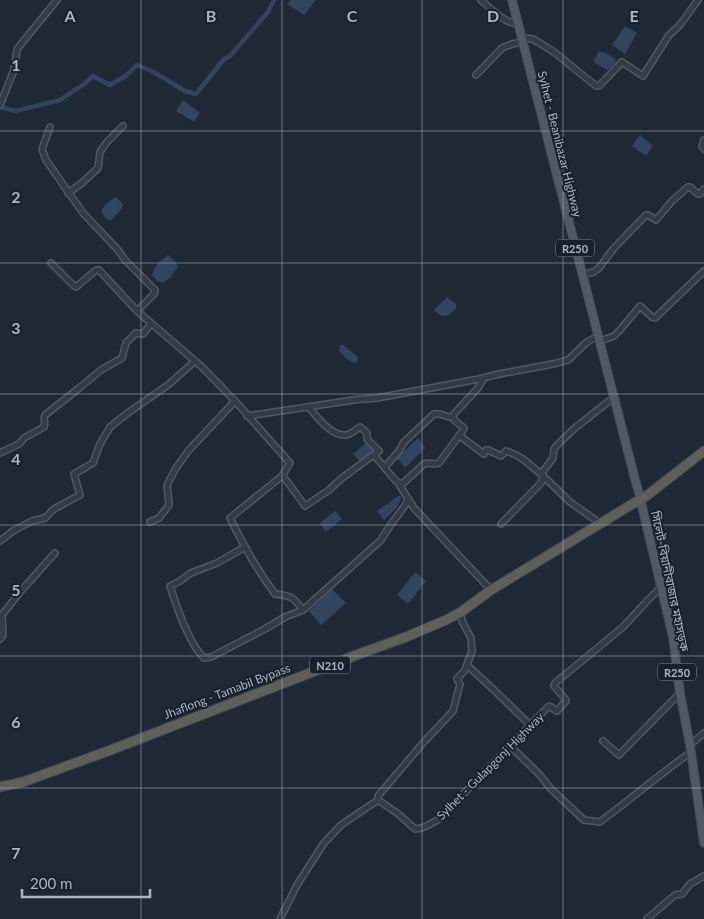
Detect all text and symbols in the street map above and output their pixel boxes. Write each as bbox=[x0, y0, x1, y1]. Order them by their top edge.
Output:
text: A bbox=[63, 6, 76, 25]
text: B bbox=[206, 6, 216, 25]
text: C bbox=[347, 6, 358, 25]
text: D bbox=[487, 6, 499, 25]
text: E bbox=[629, 6, 639, 25]
text: 1 bbox=[11, 55, 21, 74]
street label: Sylhet - Beanibazar Highway bbox=[535, 69, 586, 219]
text: 2 bbox=[11, 187, 21, 206]
road number: R250 bbox=[556, 240, 594, 256]
text: 3 bbox=[11, 318, 21, 337]
text: 4 bbox=[11, 449, 21, 468]
street label: সিলেট-বিয়ানীবাজার মহাসড়ক bbox=[648, 509, 692, 653]
text: 5 bbox=[11, 580, 21, 599]
road number: N210 bbox=[310, 656, 350, 674]
street label: Jhaflong - Tamabil Bypass bbox=[162, 660, 292, 722]
road number: R250 bbox=[658, 664, 696, 680]
street label: Sylhet - Gulapgonj Highway bbox=[433, 709, 547, 823]
text: 6 bbox=[11, 712, 21, 731]
text: 7 bbox=[11, 843, 21, 862]
scale bar bbox=[22, 866, 150, 898]
text: 200 m bbox=[30, 874, 72, 892]

